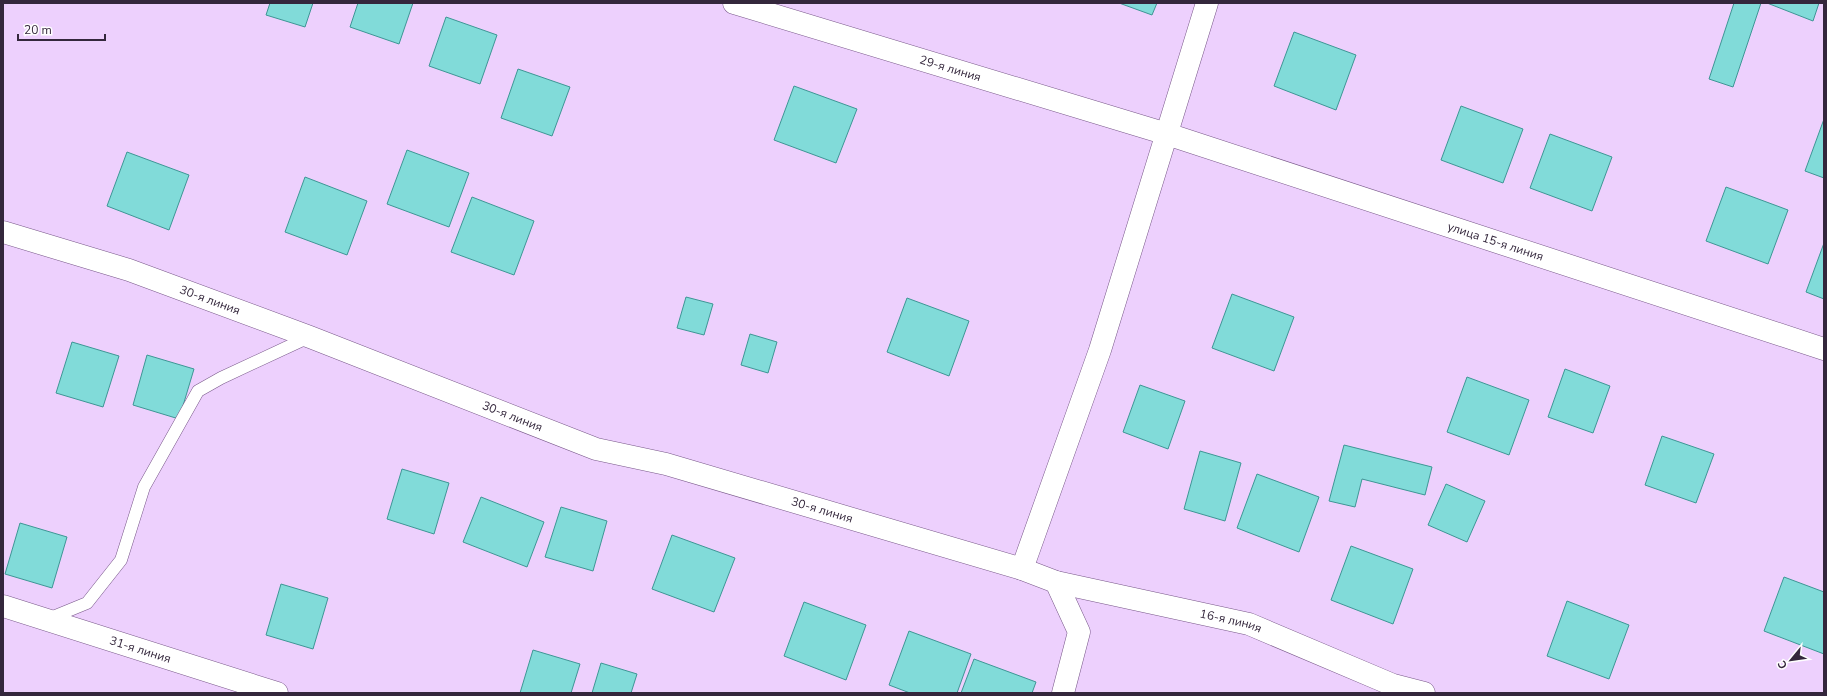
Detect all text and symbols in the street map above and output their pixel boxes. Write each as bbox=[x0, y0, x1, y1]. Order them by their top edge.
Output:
scale bar bbox=[18, 16, 105, 42]
text: 20 m bbox=[24, 22, 52, 38]
street label: 29-я линия bbox=[918, 52, 983, 85]
street label: улица 15-я линия bbox=[1445, 218, 1546, 265]
street label: 30-я линия bbox=[177, 281, 243, 319]
street label: 30-я линия bbox=[480, 397, 545, 435]
street label: 30-я линия bbox=[789, 493, 855, 527]
street label: 16-я линия bbox=[1198, 606, 1264, 637]
street label: 31-я линия bbox=[108, 632, 173, 667]
north arrow bbox=[1771, 640, 1811, 680]
text: С bbox=[1774, 657, 1791, 672]

